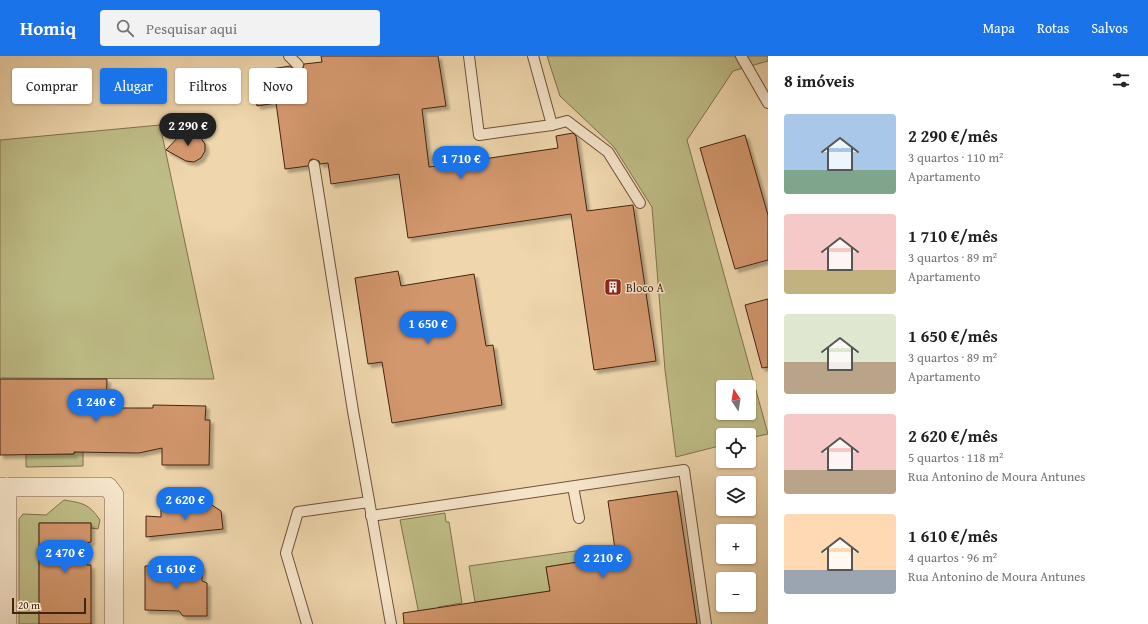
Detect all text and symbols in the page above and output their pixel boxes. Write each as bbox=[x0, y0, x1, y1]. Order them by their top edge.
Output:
search box bbox=[100, 10, 380, 46]
text: Homiq bbox=[20, 14, 76, 42]
icon: search bbox=[114, 17, 136, 39]
text: Pesquisar aqui bbox=[146, 18, 237, 39]
text: Mapa bbox=[983, 18, 1015, 38]
text: Rotas bbox=[1037, 18, 1069, 38]
text: Salvos bbox=[1091, 18, 1128, 38]
chip: Comprar bbox=[12, 68, 92, 104]
chip: Alugar bbox=[100, 68, 167, 104]
chip: Filtros bbox=[175, 68, 241, 104]
chip: Novo bbox=[249, 68, 307, 104]
text: 8 imóveis bbox=[784, 68, 855, 93]
icon: filters bbox=[1110, 69, 1132, 91]
pin: 2 290 € bbox=[151, 113, 225, 147]
text: 2 290 € bbox=[168, 116, 208, 135]
text: 2 290 €/mês bbox=[908, 123, 998, 148]
icon: home bbox=[816, 130, 864, 178]
pin: 1 710 € bbox=[424, 146, 498, 180]
text: 3 quartos · 110 m² bbox=[908, 148, 1003, 167]
text: 1 710 € bbox=[441, 149, 481, 168]
text: Apartamento bbox=[908, 167, 980, 186]
text: 1 710 €/mês bbox=[908, 223, 998, 248]
icon: home bbox=[816, 230, 864, 278]
text: 3 quartos · 89 m² bbox=[908, 248, 997, 267]
text: Apartamento bbox=[908, 267, 980, 286]
building icon: Bloco A bbox=[603, 277, 623, 297]
place label: Bloco A bbox=[626, 279, 664, 296]
pin: 1 650 € bbox=[391, 311, 465, 345]
text: 1 650 € bbox=[408, 314, 448, 333]
text: 1 650 €/mês bbox=[908, 323, 998, 348]
icon: home bbox=[816, 330, 864, 378]
text: 3 quartos · 89 m² bbox=[908, 348, 997, 367]
text: Apartamento bbox=[908, 367, 980, 386]
north arrow bbox=[716, 380, 756, 420]
map controls bbox=[716, 380, 756, 612]
pin: 1 240 € bbox=[59, 389, 133, 423]
text: 1 240 € bbox=[76, 392, 116, 411]
text: 2 620 €/mês bbox=[908, 423, 998, 448]
button: locate bbox=[716, 428, 756, 468]
icon: home bbox=[816, 430, 864, 478]
text: 5 quartos · 118 m² bbox=[908, 448, 1003, 467]
text: Rua Antonino de Moura Antunes bbox=[908, 467, 1086, 486]
button: layers bbox=[716, 476, 756, 516]
pin: 2 620 € bbox=[148, 487, 222, 521]
text: 2 620 € bbox=[165, 490, 205, 509]
text: 1 610 €/mês bbox=[908, 523, 998, 548]
button: + bbox=[716, 524, 756, 564]
icon: home bbox=[816, 530, 864, 578]
pin: 2 470 € bbox=[28, 540, 102, 574]
text: 2 470 € bbox=[45, 543, 85, 562]
pin: 2 210 € bbox=[566, 545, 640, 579]
text: 2 210 € bbox=[583, 548, 623, 567]
text: 4 quartos · 96 m² bbox=[908, 548, 997, 567]
pin: 1 610 € bbox=[139, 556, 213, 590]
text: 1 610 € bbox=[156, 559, 196, 578]
text: Rua Antonino de Moura Antunes bbox=[908, 567, 1086, 586]
button: − bbox=[716, 572, 756, 612]
scale bar bbox=[12, 596, 86, 615]
text: 20 m bbox=[18, 597, 40, 613]

